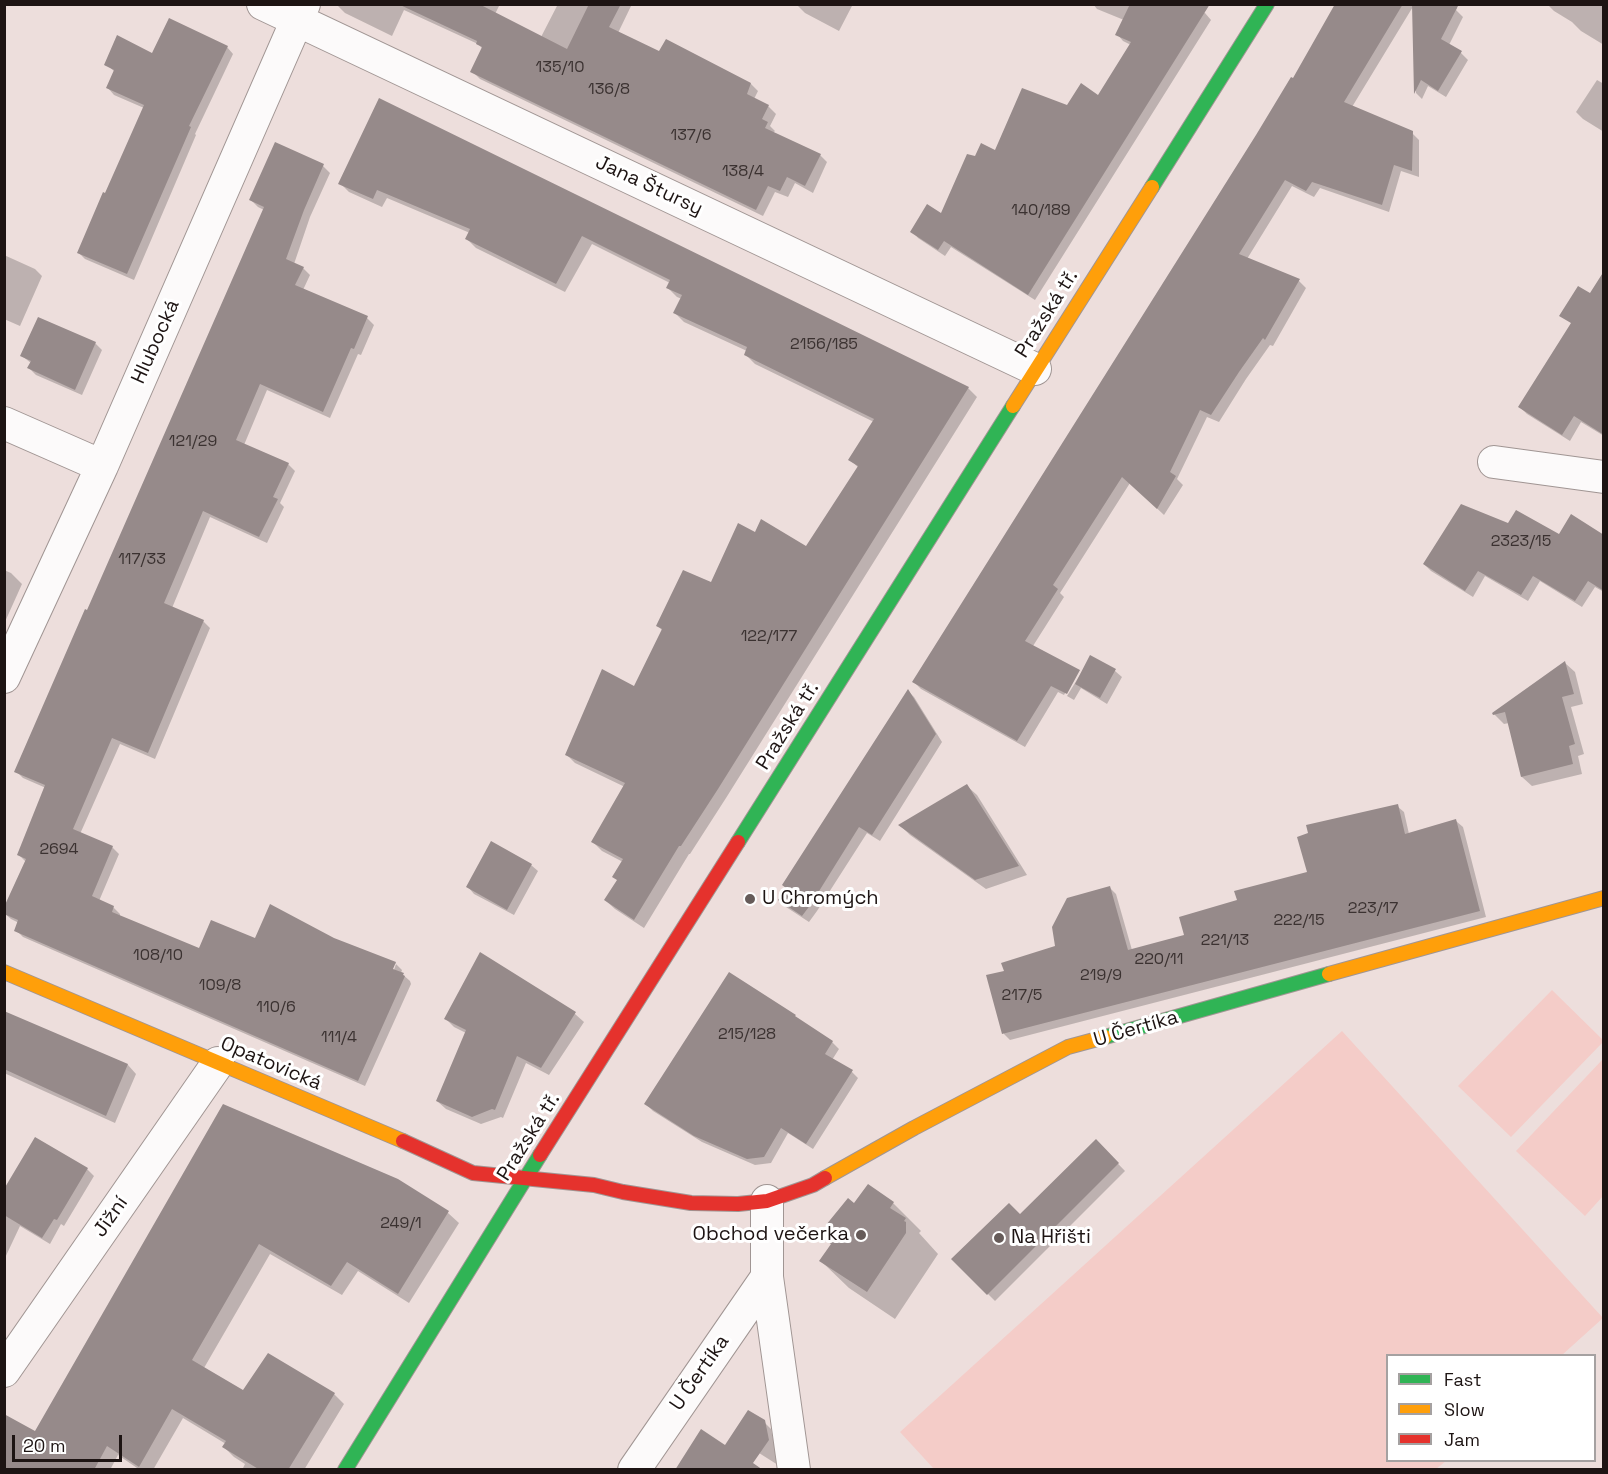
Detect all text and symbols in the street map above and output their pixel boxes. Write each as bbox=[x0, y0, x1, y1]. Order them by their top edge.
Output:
house number: 135/10 bbox=[536, 58, 584, 78]
house number: 136/8 bbox=[588, 80, 630, 100]
house number: 137/6 bbox=[670, 126, 712, 146]
street label: Jana Štursy bbox=[592, 151, 706, 221]
house number: 138/4 bbox=[722, 162, 764, 182]
house number: 140/189 bbox=[1011, 201, 1071, 221]
street label: Pražská tř. bbox=[1010, 266, 1084, 362]
street label: Hlubocká bbox=[127, 296, 185, 388]
house number: 2156/185 bbox=[790, 335, 858, 355]
house number: 121/29 bbox=[169, 432, 217, 452]
house number: 2323/15 bbox=[1491, 532, 1551, 552]
house number: 117/33 bbox=[118, 550, 166, 570]
house number: 122/177 bbox=[741, 627, 797, 647]
street label: Pražská tř. bbox=[751, 678, 825, 774]
house number: 2694 bbox=[39, 840, 79, 860]
place label: U Chromých bbox=[762, 887, 879, 911]
marker: U Chromých bbox=[743, 892, 757, 906]
house number: 223/17 bbox=[1348, 899, 1398, 919]
house number: 222/15 bbox=[1273, 911, 1325, 931]
house number: 221/13 bbox=[1201, 931, 1249, 951]
house number: 108/10 bbox=[133, 946, 183, 966]
house number: 220/11 bbox=[1135, 950, 1183, 970]
house number: 219/9 bbox=[1080, 966, 1122, 986]
house number: 109/8 bbox=[199, 976, 241, 996]
house number: 217/5 bbox=[1002, 986, 1042, 1006]
house number: 110/6 bbox=[256, 998, 296, 1018]
street label: U Čertíka bbox=[1091, 1006, 1181, 1052]
house number: 215/128 bbox=[718, 1025, 776, 1045]
house number: 111/4 bbox=[321, 1028, 357, 1048]
street label: Opatovická bbox=[217, 1032, 325, 1096]
street label: Pražská tř. bbox=[492, 1089, 566, 1185]
street label: Jižní bbox=[88, 1192, 134, 1242]
house number: 249/1 bbox=[380, 1214, 422, 1234]
place label: Obchod večerka bbox=[693, 1223, 849, 1247]
place label: Na Hřišti bbox=[1011, 1226, 1091, 1250]
marker: Obchod večerka bbox=[854, 1228, 868, 1242]
marker: Na Hřišti bbox=[992, 1231, 1006, 1245]
street label: U Čertíka bbox=[665, 1331, 735, 1415]
legend bbox=[1386, 1354, 1596, 1462]
text: Fast bbox=[1444, 1368, 1481, 1391]
text: Slow bbox=[1444, 1398, 1485, 1421]
scale bar bbox=[15, 1423, 124, 1461]
text: Jam bbox=[1444, 1428, 1480, 1451]
text: 20 m bbox=[23, 1434, 66, 1457]

